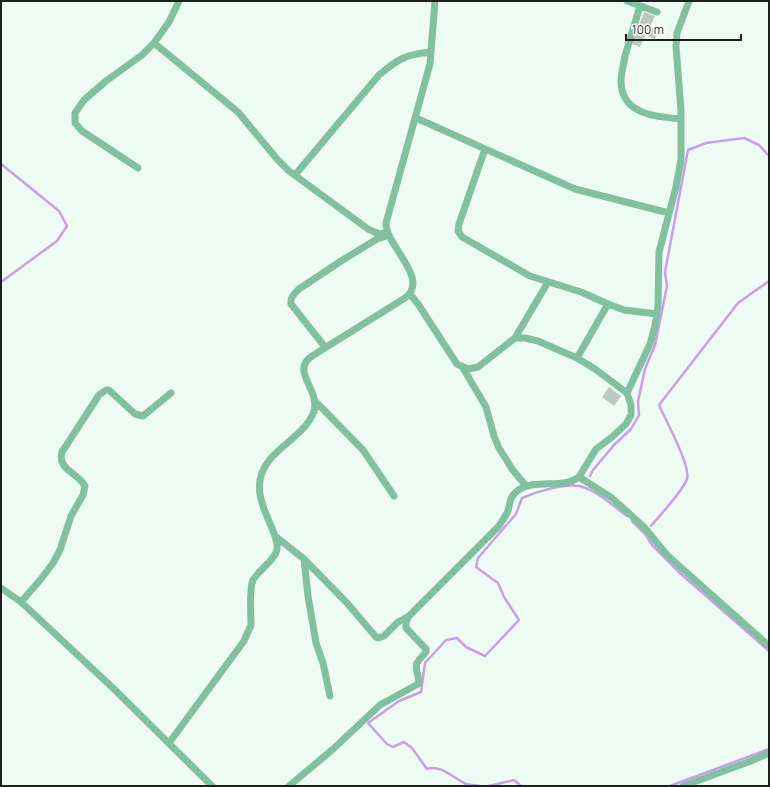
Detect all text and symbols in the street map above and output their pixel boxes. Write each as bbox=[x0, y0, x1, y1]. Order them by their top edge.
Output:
scale bar bbox=[626, 16, 741, 42]
text: 100 m bbox=[632, 21, 664, 38]

